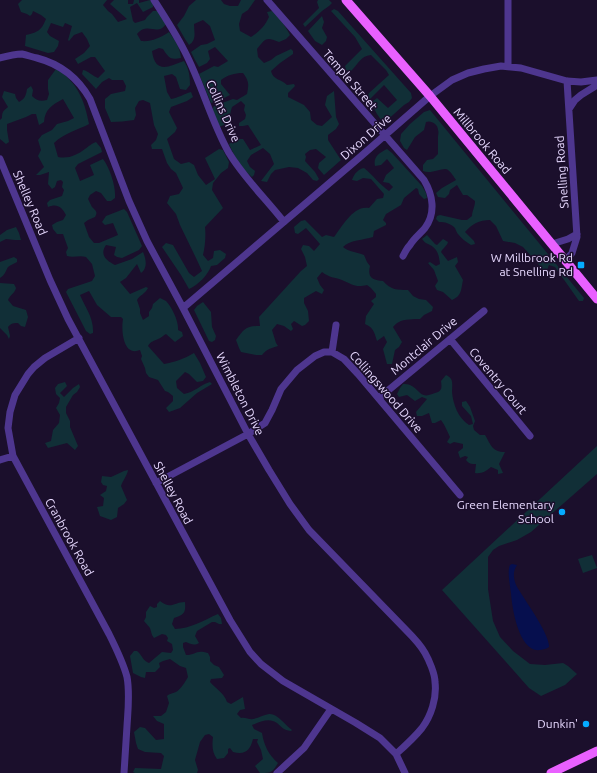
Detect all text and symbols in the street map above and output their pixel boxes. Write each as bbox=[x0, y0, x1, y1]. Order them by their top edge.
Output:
street label: Temple Street bbox=[321, 47, 380, 113]
street label: Collins Drive bbox=[204, 78, 243, 144]
street label: Millbrook Road bbox=[451, 105, 514, 176]
street label: Dixon Drive bbox=[338, 111, 393, 162]
street label: Snelling Road bbox=[552, 135, 571, 209]
street label: Shelley Road bbox=[11, 169, 50, 237]
place label: W Millbrook Rd at Snelling Rd bbox=[491, 251, 573, 278]
marker: W Millbrook Rd at Snelling Rd bbox=[576, 260, 586, 270]
street label: Montclair Drive bbox=[388, 314, 459, 377]
street label: Coventry Court bbox=[467, 345, 530, 417]
street label: Collingswood Drive bbox=[347, 348, 425, 435]
street label: Wimbleton Drive bbox=[214, 350, 267, 437]
street label: Shelley Road bbox=[152, 459, 195, 526]
street label: Cranbrook Road bbox=[43, 496, 96, 578]
place label: Green Elementary School bbox=[457, 498, 554, 525]
marker: Green Elementary School bbox=[557, 507, 567, 517]
place label: Dunkin' bbox=[537, 717, 578, 730]
marker: Dunkin' bbox=[581, 719, 591, 729]

